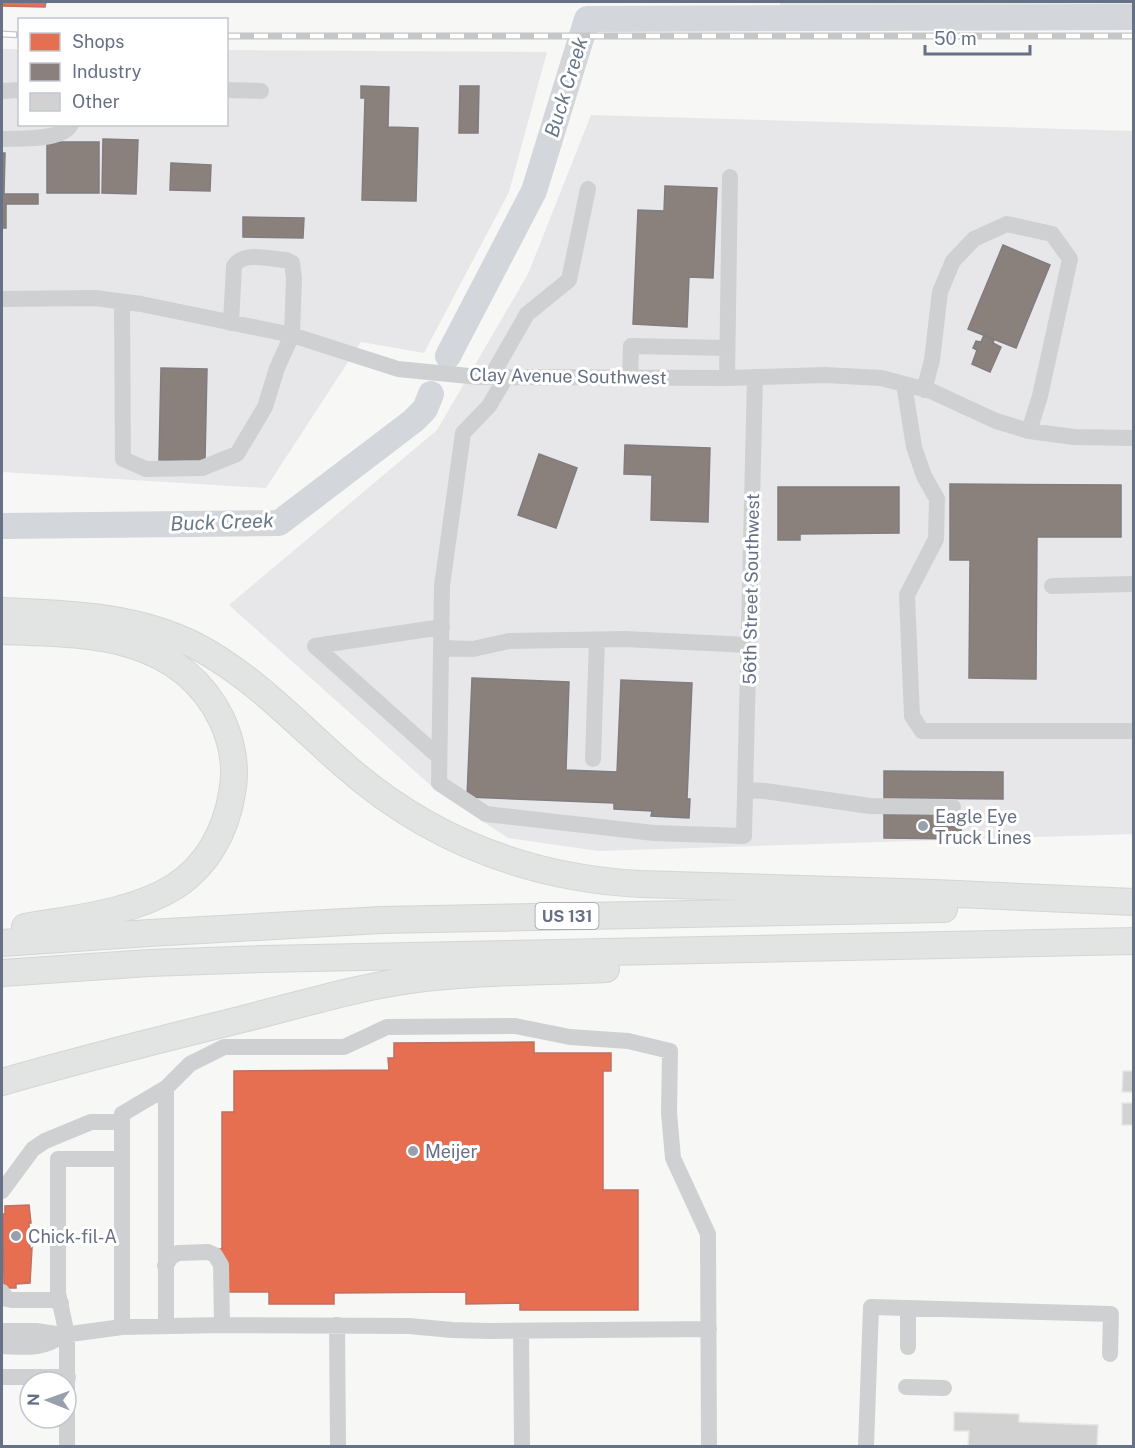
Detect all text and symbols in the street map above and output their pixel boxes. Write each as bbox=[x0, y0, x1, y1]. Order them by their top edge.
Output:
legend bbox=[18, 18, 228, 126]
scale bar bbox=[925, 18, 1030, 56]
text: 50 m bbox=[934, 28, 977, 49]
text: Shops bbox=[72, 31, 124, 52]
water label: Buck Creek bbox=[539, 34, 593, 140]
text: Industry bbox=[72, 61, 142, 82]
text: Other bbox=[72, 91, 120, 112]
street label: Clay Avenue Southwest bbox=[469, 364, 667, 388]
street label: 56th Street Southwest bbox=[739, 493, 763, 685]
water label: Buck Creek bbox=[170, 508, 274, 536]
place label: Eagle Eye Truck Lines bbox=[935, 806, 1031, 848]
marker: Eagle Eye Truck Lines bbox=[916, 819, 930, 833]
road number: US 131 bbox=[536, 903, 598, 929]
place label: Meijer bbox=[425, 1141, 477, 1162]
marker: Meijer bbox=[406, 1144, 420, 1158]
place label: Chick-fil-A bbox=[28, 1226, 117, 1247]
marker: Chick-fil-A bbox=[9, 1229, 23, 1243]
north arrow bbox=[18, 1370, 78, 1430]
text: N bbox=[24, 1393, 43, 1406]

